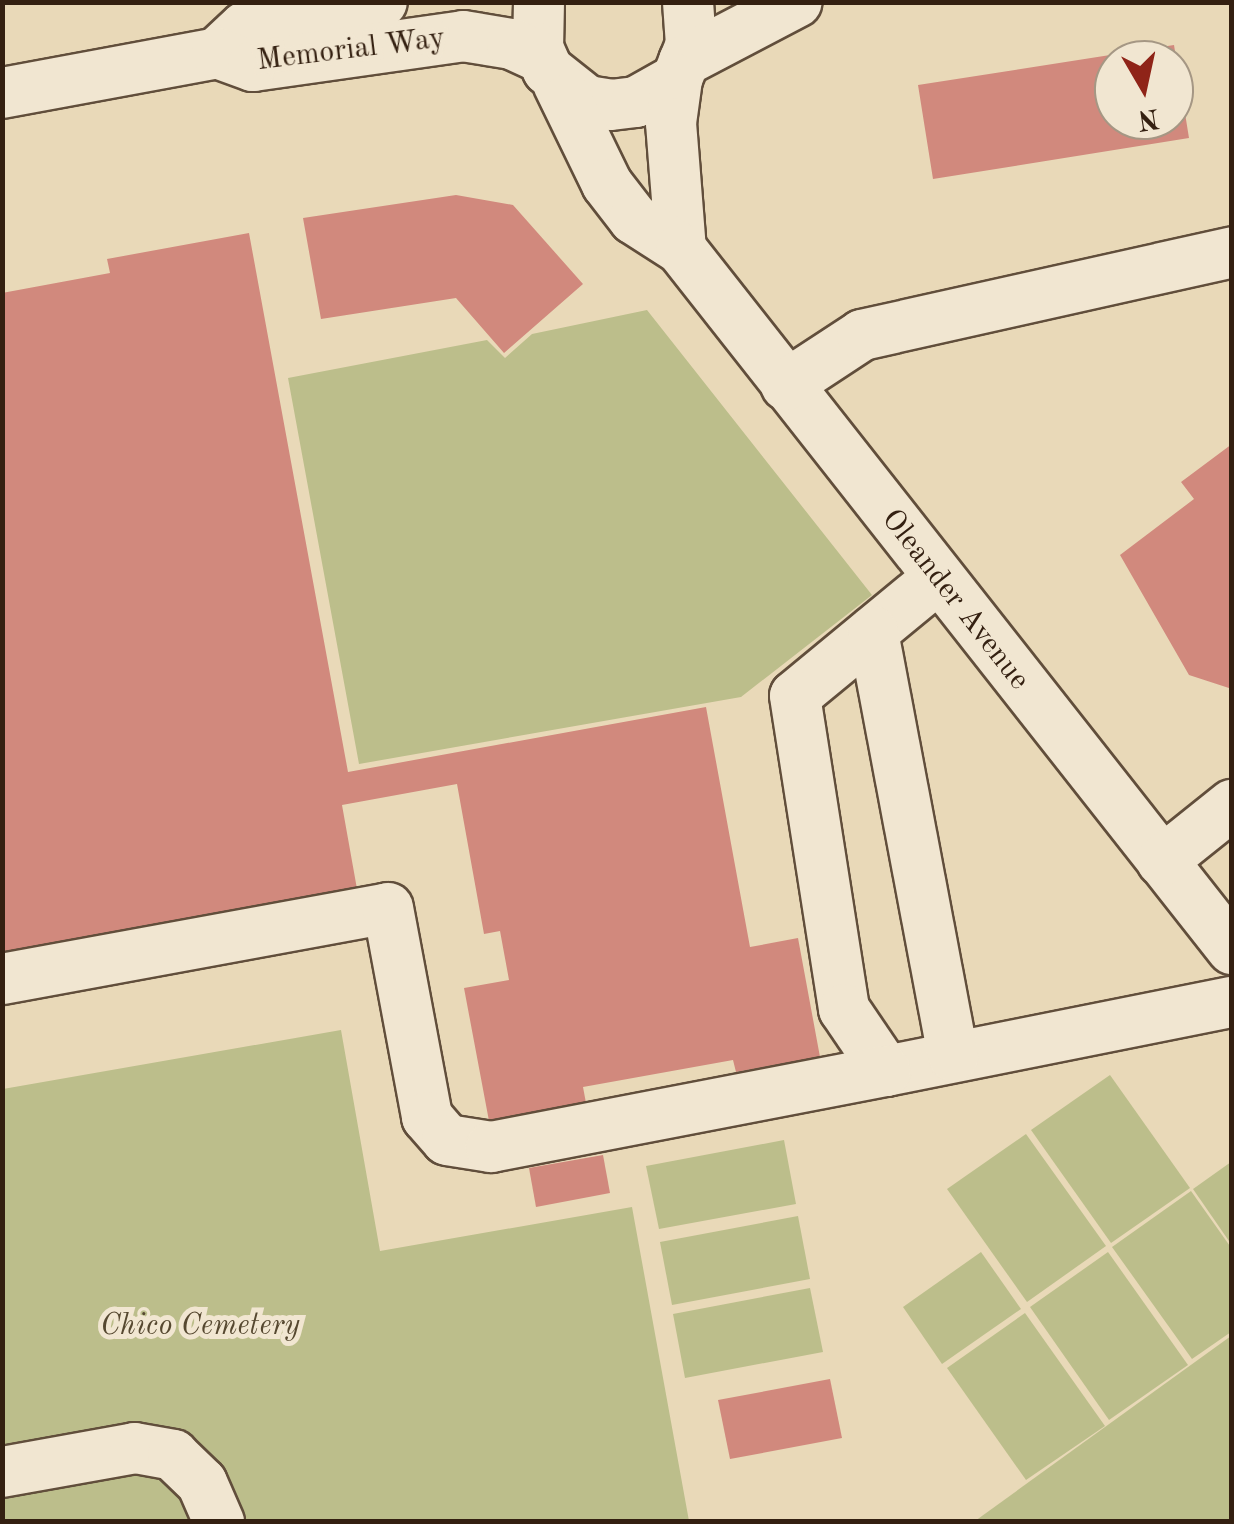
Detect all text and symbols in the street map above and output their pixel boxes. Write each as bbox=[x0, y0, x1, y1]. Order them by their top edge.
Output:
street label: Memorial Way bbox=[255, 21, 447, 79]
north arrow bbox=[1094, 40, 1194, 140]
text: N bbox=[1136, 102, 1161, 133]
street label: Oleander Avenue bbox=[873, 502, 1037, 698]
park label: Chico Cemetery bbox=[100, 1308, 300, 1344]

